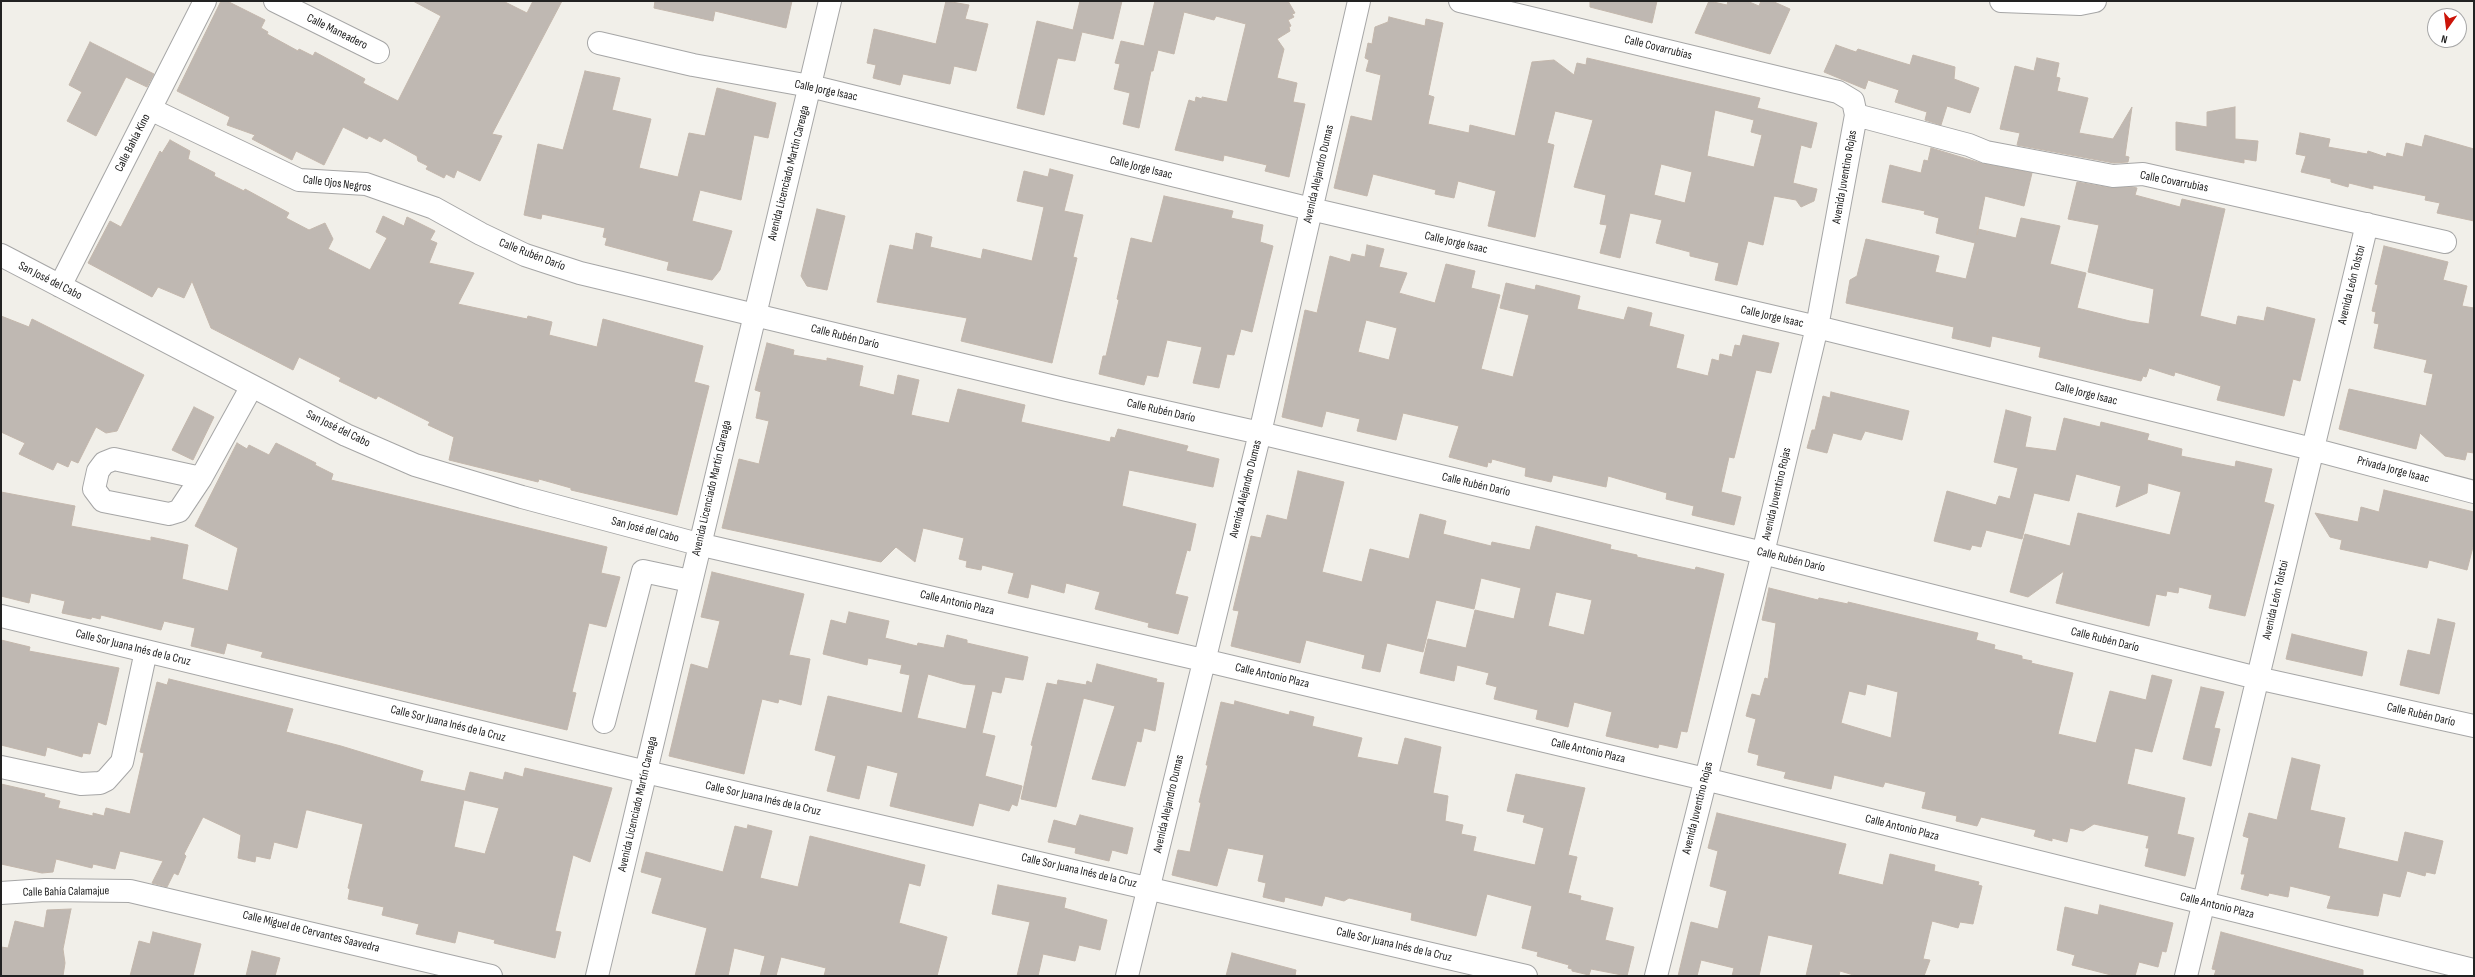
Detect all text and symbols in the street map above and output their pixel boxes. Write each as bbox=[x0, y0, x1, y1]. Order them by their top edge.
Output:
north arrow bbox=[2427, 8, 2467, 48]
street label: Calle Maneadero bbox=[304, 11, 370, 53]
text: N bbox=[2440, 32, 2449, 46]
street label: Calle Covarrubias bbox=[1623, 33, 1693, 63]
street label: Calle Jorge Isaac bbox=[793, 77, 859, 105]
street label: Avenida Licenciado Martín Careaga bbox=[765, 104, 813, 242]
street label: Calle Bahía Kino bbox=[112, 112, 154, 174]
street label: Avenida Alejandro Dumas bbox=[1301, 124, 1337, 224]
street label: Avenida Juventino Rojas bbox=[1830, 129, 1860, 225]
street label: Calle Jorge Isaac bbox=[1108, 153, 1174, 183]
street label: Calle Covarrubias bbox=[2139, 168, 2209, 196]
street label: Calle Ojos Negros bbox=[302, 173, 372, 195]
street label: Calle Jorge Isaac bbox=[1423, 229, 1489, 257]
street label: Calle Rubén Darío bbox=[497, 236, 567, 274]
street label: Avenida León Tolstoi bbox=[2335, 244, 2369, 326]
street label: San José del Cabo bbox=[16, 259, 84, 303]
street label: Calle Jorge Isaac bbox=[1739, 303, 1805, 331]
street label: Calle Rubén Darío bbox=[809, 322, 881, 352]
street label: Calle Jorge Isaac bbox=[2053, 379, 2119, 409]
street label: Calle Rubén Darío bbox=[1125, 396, 1197, 426]
street label: San José del Cabo bbox=[304, 407, 372, 451]
street label: Avenida Licenciado Martín Careaga bbox=[689, 419, 735, 557]
street label: Avenida Alejandro Dumas bbox=[1227, 439, 1265, 539]
street label: Avenida Juventino Rojas bbox=[1759, 446, 1795, 542]
street label: Privada Jorge Isaac bbox=[2355, 453, 2431, 487]
street label: Calle Rubén Darío bbox=[1440, 470, 1512, 500]
street label: San José del Cabo bbox=[610, 514, 680, 546]
street label: Calle Rubén Darío bbox=[1755, 545, 1827, 575]
street label: Avenida León Tolstoi bbox=[2260, 559, 2292, 641]
street label: Calle Antonio Plaza bbox=[919, 587, 995, 619]
street label: Calle Rubén Darío bbox=[2069, 625, 2141, 655]
street label: Calle Sor Juana Inés de la Cruz bbox=[74, 627, 192, 669]
street label: Calle Antonio Plaza bbox=[1234, 660, 1310, 692]
street label: Calle Rubén Darío bbox=[2385, 700, 2457, 730]
street label: Calle Sor Juana Inés de la Cruz bbox=[389, 703, 507, 745]
street label: Avenida Licenciado Martín Careaga bbox=[615, 735, 661, 873]
street label: Calle Antonio Plaza bbox=[1550, 735, 1626, 767]
street label: Avenida Alejandro Dumas bbox=[1151, 754, 1187, 854]
street label: Avenida Juventino Rojas bbox=[1680, 760, 1716, 856]
street label: Calle Sor Juana Inés de la Cruz bbox=[704, 779, 822, 819]
street label: Calle Antonio Plaza bbox=[1864, 812, 1940, 844]
street label: Calle Sor Juana Inés de la Cruz bbox=[1020, 851, 1138, 891]
street label: Calle Bahía Calamajue bbox=[23, 884, 109, 900]
street label: Calle Antonio Plaza bbox=[2179, 890, 2255, 922]
street label: Calle Miguel de Cervantes Saavedra bbox=[241, 908, 381, 956]
street label: Calle Sor Juana Inés de la Cruz bbox=[1335, 925, 1453, 965]

